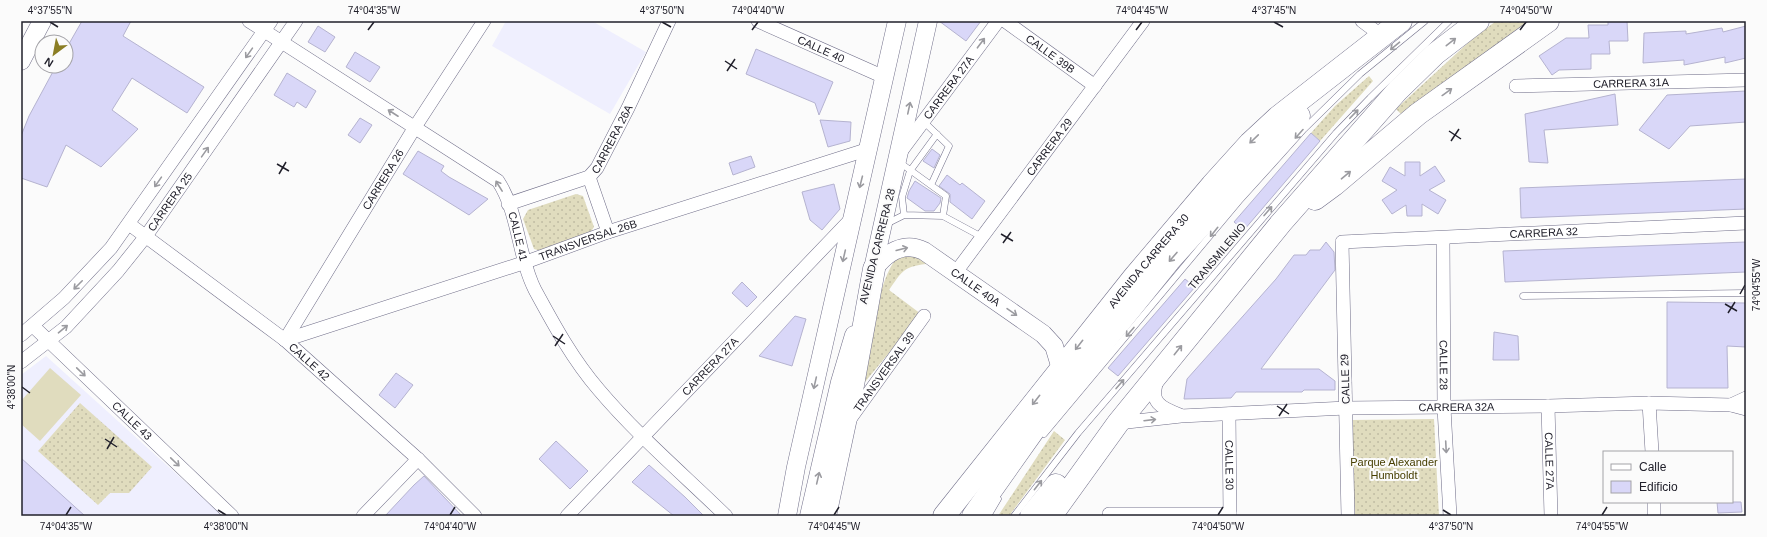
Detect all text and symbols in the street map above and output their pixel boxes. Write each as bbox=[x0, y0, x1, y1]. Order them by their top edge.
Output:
text: 4°37'55"N bbox=[28, 5, 72, 16]
text: 74°04'35"W bbox=[348, 5, 401, 16]
text: 4°37'50"N bbox=[640, 5, 684, 16]
text: 74°04'40"W bbox=[732, 5, 785, 16]
text: 74°04'45"W bbox=[1116, 5, 1169, 16]
text: 4°37'45"N bbox=[1252, 5, 1296, 16]
text: 74°04'50"W bbox=[1500, 5, 1553, 16]
street label: CALLE 39B bbox=[1024, 32, 1077, 75]
street label: CALLE 40 bbox=[796, 33, 846, 65]
north arrow bbox=[34, 34, 74, 74]
one-way arrow bbox=[1446, 37, 1457, 46]
one-way arrow bbox=[977, 38, 985, 49]
one-way arrow bbox=[1389, 41, 1400, 50]
one-way arrow bbox=[245, 47, 253, 58]
street label: CARRERA 27A bbox=[921, 53, 976, 121]
text: N bbox=[42, 55, 55, 70]
street label: CARRERA 31A bbox=[1593, 76, 1670, 90]
one-way arrow bbox=[1441, 88, 1452, 96]
one-way arrow bbox=[906, 101, 914, 114]
street label: CARRERA 26A bbox=[589, 102, 635, 176]
one-way arrow bbox=[387, 109, 398, 117]
one-way arrow bbox=[1350, 109, 1359, 119]
street label: CARRERA 29 bbox=[1024, 116, 1074, 178]
one-way arrow bbox=[1295, 129, 1304, 139]
one-way arrow bbox=[1249, 135, 1259, 144]
one-way arrow bbox=[201, 146, 209, 157]
street label: CARRERA 26 bbox=[360, 147, 406, 212]
street label: CARRERA 25 bbox=[145, 170, 194, 233]
one-way arrow bbox=[1341, 170, 1351, 179]
one-way arrow bbox=[857, 175, 865, 188]
one-way arrow bbox=[154, 177, 162, 188]
one-way arrow bbox=[495, 180, 503, 192]
street label: AVENIDA CARRERA 28 bbox=[857, 187, 897, 305]
one-way arrow bbox=[1264, 206, 1273, 216]
street label: CALLE 41 bbox=[506, 210, 530, 262]
street label: AVENIDA CARRERA 30 bbox=[1106, 211, 1191, 310]
street label: TRANSVERSAL 26B bbox=[537, 217, 638, 263]
street label: TRANSMILENIO bbox=[1186, 220, 1248, 291]
street label: CARRERA 32 bbox=[1509, 225, 1578, 240]
one-way arrow bbox=[1210, 227, 1219, 238]
one-way arrow bbox=[895, 244, 908, 252]
one-way arrow bbox=[839, 249, 847, 262]
one-way arrow bbox=[1168, 252, 1177, 262]
text: 74°04'55"W bbox=[1751, 258, 1762, 311]
street label: CALLE 40A bbox=[949, 266, 1003, 309]
one-way arrow bbox=[73, 280, 83, 289]
one-way arrow bbox=[1006, 308, 1017, 316]
one-way arrow bbox=[57, 325, 68, 334]
one-way arrow bbox=[1126, 326, 1135, 337]
street label: TRANSVERSAL 39 bbox=[851, 330, 917, 414]
street label: CARRERA 27A bbox=[680, 334, 741, 398]
one-way arrow bbox=[1075, 340, 1084, 351]
street label: CALLE 28 bbox=[1438, 340, 1450, 390]
street label: CALLE 42 bbox=[287, 341, 332, 383]
one-way arrow bbox=[1174, 344, 1183, 355]
street label: CALLE 29 bbox=[1338, 354, 1352, 404]
text: 4°38'00"N bbox=[6, 365, 17, 409]
one-way arrow bbox=[76, 367, 86, 377]
one-way arrow bbox=[811, 376, 819, 389]
one-way arrow bbox=[1116, 379, 1125, 390]
one-way arrow bbox=[1032, 394, 1041, 405]
street label: CALLE 43 bbox=[110, 399, 154, 442]
street label: CARRERA 32A bbox=[1418, 401, 1495, 413]
one-way arrow bbox=[1143, 416, 1156, 424]
street label: CALLE 27A bbox=[1543, 432, 1556, 491]
street label: CALLE 30 bbox=[1223, 440, 1236, 490]
one-way arrow bbox=[1443, 440, 1450, 453]
legend bbox=[1603, 451, 1733, 503]
park label: Parque Alexander Humboldt bbox=[1350, 456, 1438, 481]
one-way arrow bbox=[170, 457, 180, 467]
text: Calle bbox=[1639, 460, 1667, 474]
one-way arrow bbox=[814, 472, 822, 485]
one-way arrow bbox=[1034, 480, 1042, 491]
text: Edificio bbox=[1639, 480, 1678, 494]
text: 74°04'35"W bbox=[40, 521, 93, 532]
text: 4°38'00"N bbox=[204, 521, 248, 532]
text: 74°04'40"W bbox=[424, 521, 477, 532]
text: 74°04'45"W bbox=[808, 521, 861, 532]
text: 74°04'50"W bbox=[1192, 521, 1245, 532]
text: 4°37'50"N bbox=[1429, 521, 1473, 532]
text: 74°04'55"W bbox=[1576, 521, 1629, 532]

